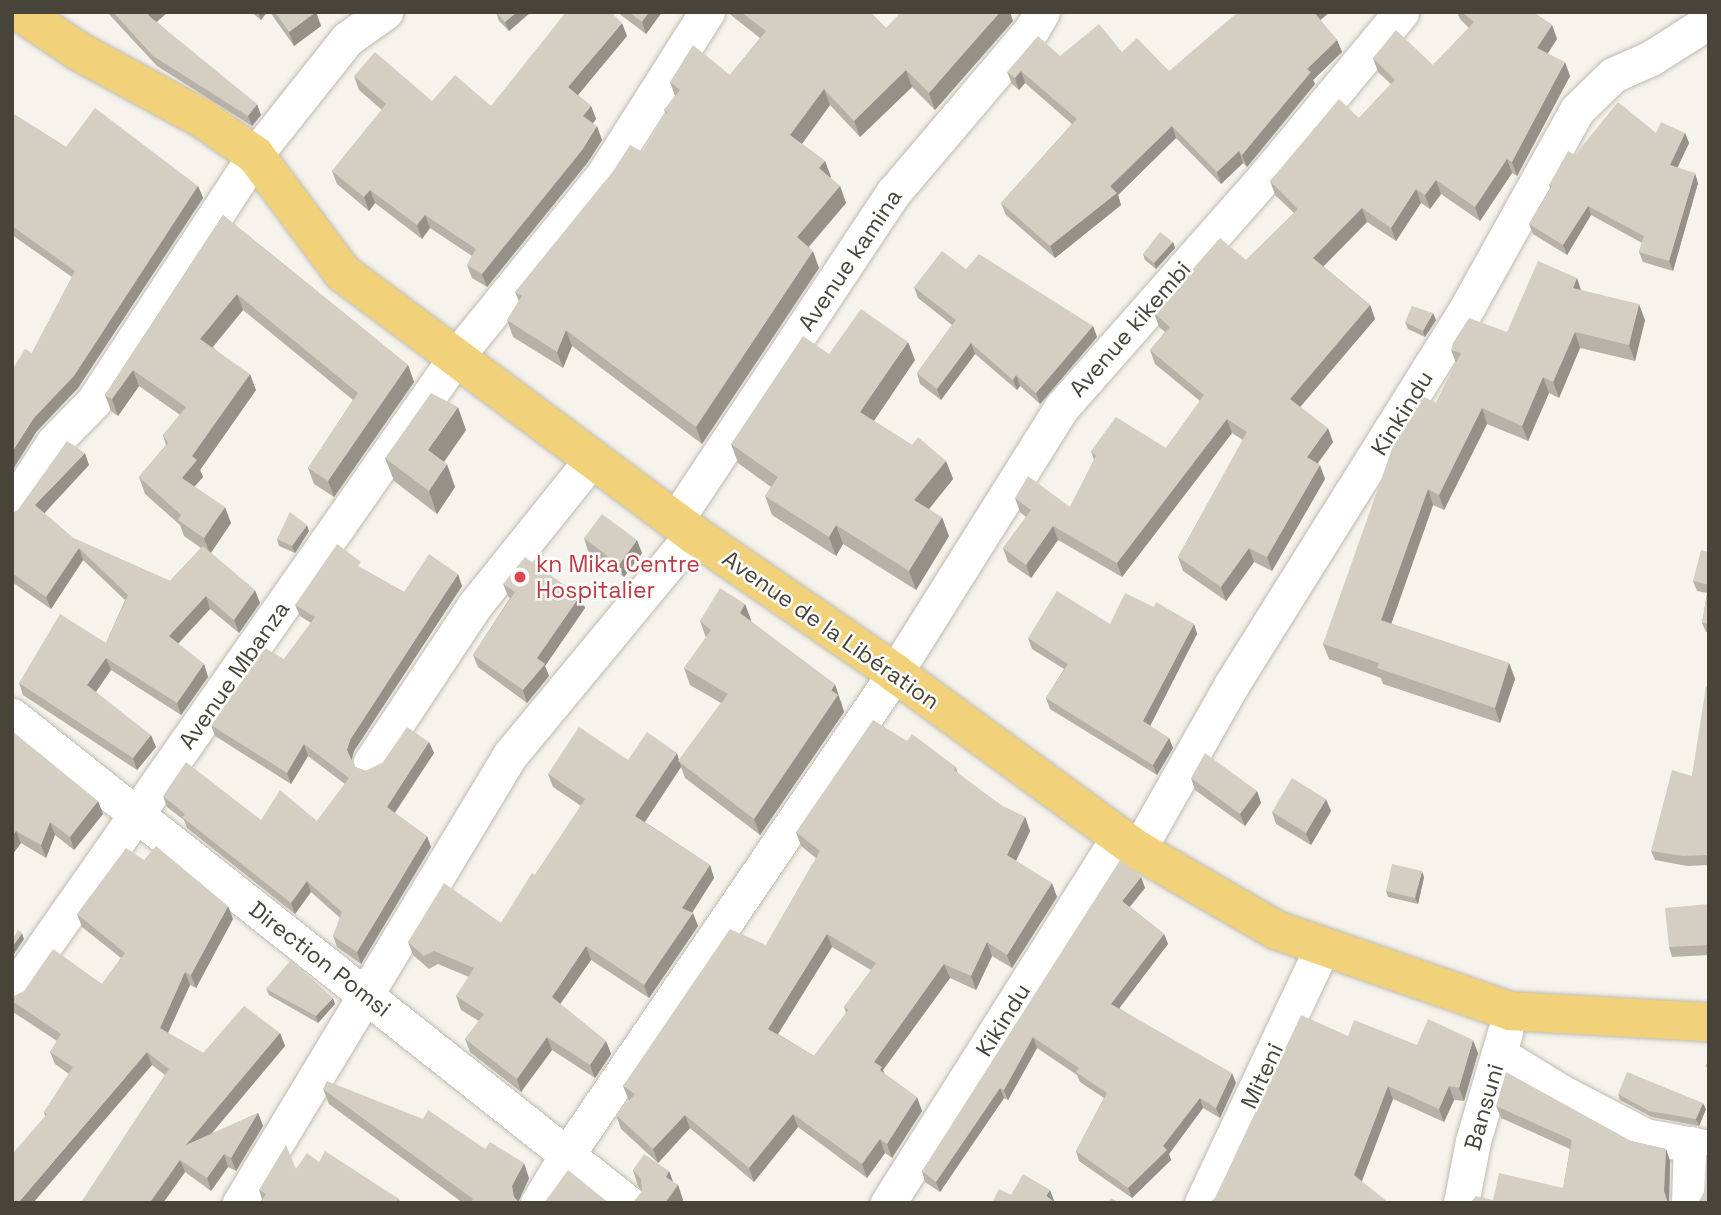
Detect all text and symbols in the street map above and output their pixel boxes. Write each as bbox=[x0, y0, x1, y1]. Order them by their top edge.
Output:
street label: Avenue kamina bbox=[792, 184, 908, 336]
street label: Avenue kikembi bbox=[1064, 256, 1196, 402]
street label: Kinkindu bbox=[1365, 366, 1439, 460]
street label: Avenue de la Libération bbox=[717, 545, 945, 715]
place label: kn Mika Centre Hospitalier bbox=[536, 550, 700, 604]
marker: kn Mika Centre Hospitalier bbox=[510, 567, 530, 587]
street label: Avenue Mbanza bbox=[173, 596, 295, 754]
street label: Direction Pomsi bbox=[244, 895, 396, 1023]
street label: Kikindu bbox=[970, 978, 1036, 1062]
street label: Miteni bbox=[1235, 1039, 1289, 1113]
street label: Bansuni bbox=[1459, 1061, 1509, 1153]

